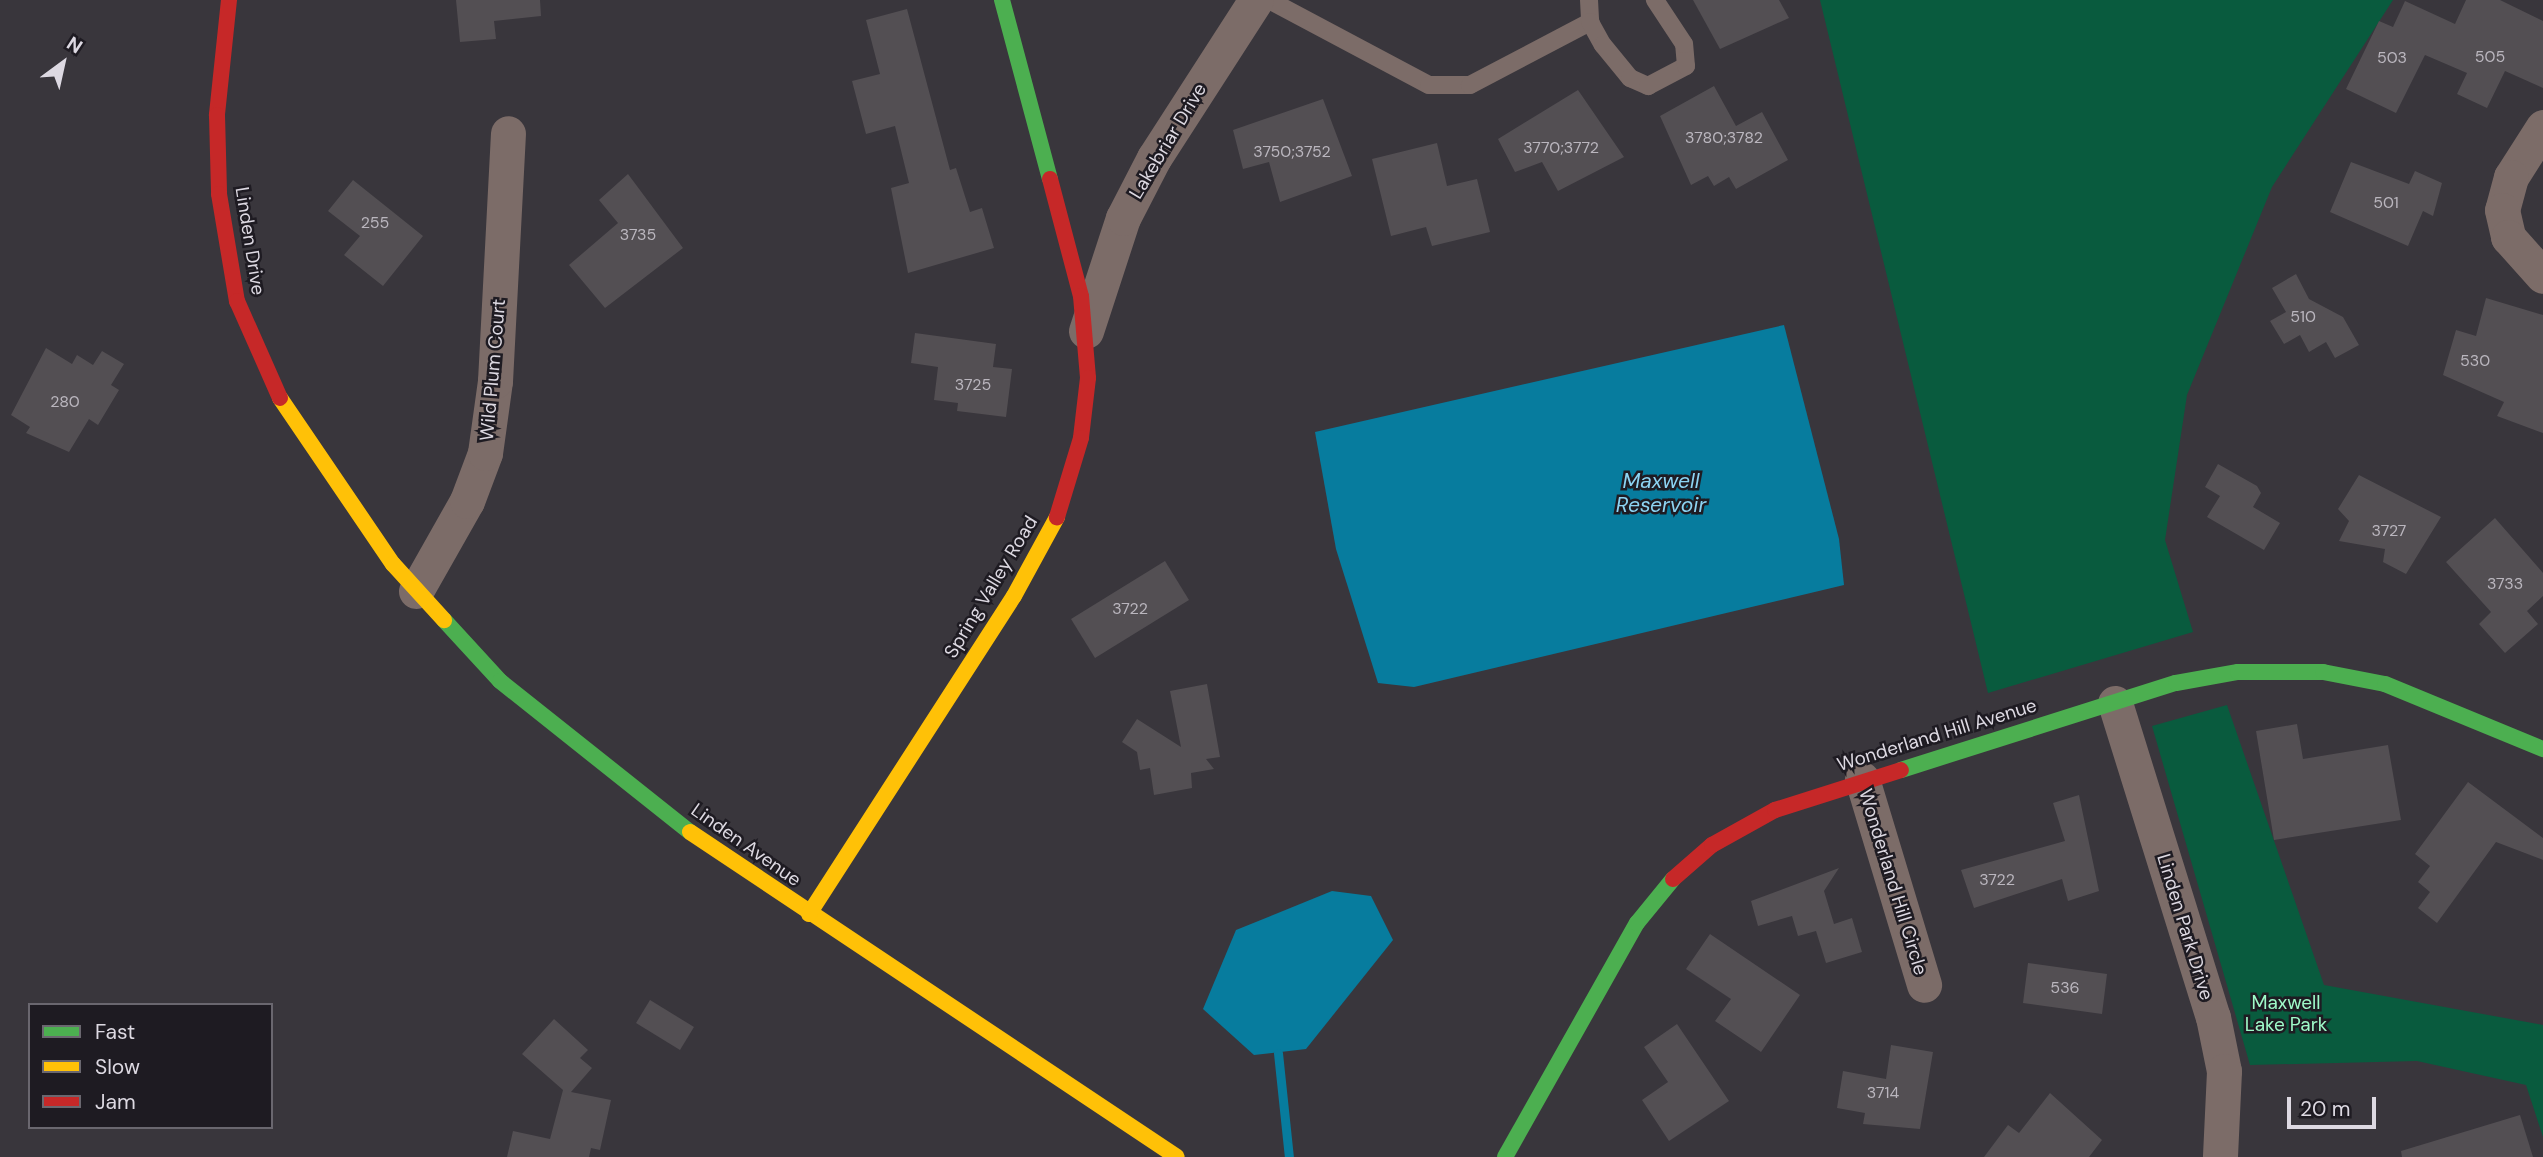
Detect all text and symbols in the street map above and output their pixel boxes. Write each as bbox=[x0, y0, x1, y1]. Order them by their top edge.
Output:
north arrow bbox=[28, 28, 98, 98]
text: N bbox=[62, 31, 87, 59]
house number: 505 bbox=[2475, 47, 2505, 67]
house number: 503 bbox=[2377, 48, 2407, 68]
street label: Lakebriar Drive bbox=[1125, 79, 1211, 203]
house number: 3780;3782 bbox=[1685, 128, 1763, 148]
house number: 3770;3772 bbox=[1523, 138, 1599, 158]
house number: 3750;3752 bbox=[1253, 142, 1331, 162]
street label: Linden Drive bbox=[230, 185, 270, 297]
house number: 501 bbox=[2373, 193, 2399, 213]
house number: 255 bbox=[361, 213, 389, 233]
house number: 3735 bbox=[620, 225, 656, 245]
street label: Wild Plum Court bbox=[475, 298, 511, 442]
house number: 510 bbox=[2290, 307, 2316, 327]
house number: 530 bbox=[2460, 351, 2490, 371]
house number: 3725 bbox=[955, 375, 991, 395]
house number: 280 bbox=[50, 392, 80, 412]
water label: Maxwell Reservoir bbox=[1616, 468, 1706, 518]
street label: Spring Valley Road bbox=[940, 512, 1042, 662]
house number: 3727 bbox=[2372, 521, 2406, 541]
house number: 3733 bbox=[2487, 574, 2523, 594]
house number: 3722 bbox=[1112, 599, 1148, 619]
street label: Wonderland Hill Avenue bbox=[1835, 694, 2039, 776]
street label: Wonderland Hill Circle bbox=[1854, 786, 1932, 978]
street label: Linden Avenue bbox=[687, 799, 805, 891]
street label: Linden Park Drive bbox=[2152, 851, 2218, 1003]
house number: 3722 bbox=[1979, 870, 2015, 890]
house number: 536 bbox=[2050, 978, 2080, 998]
park label: Maxwell Lake Park bbox=[2245, 992, 2327, 1036]
legend bbox=[28, 1003, 273, 1129]
text: Fast bbox=[95, 1018, 135, 1046]
text: Slow bbox=[95, 1053, 140, 1081]
house number: 3714 bbox=[1867, 1083, 1899, 1103]
scale bar bbox=[2291, 1084, 2380, 1128]
text: Jam bbox=[95, 1088, 136, 1116]
text: 20 m bbox=[2300, 1095, 2351, 1123]

